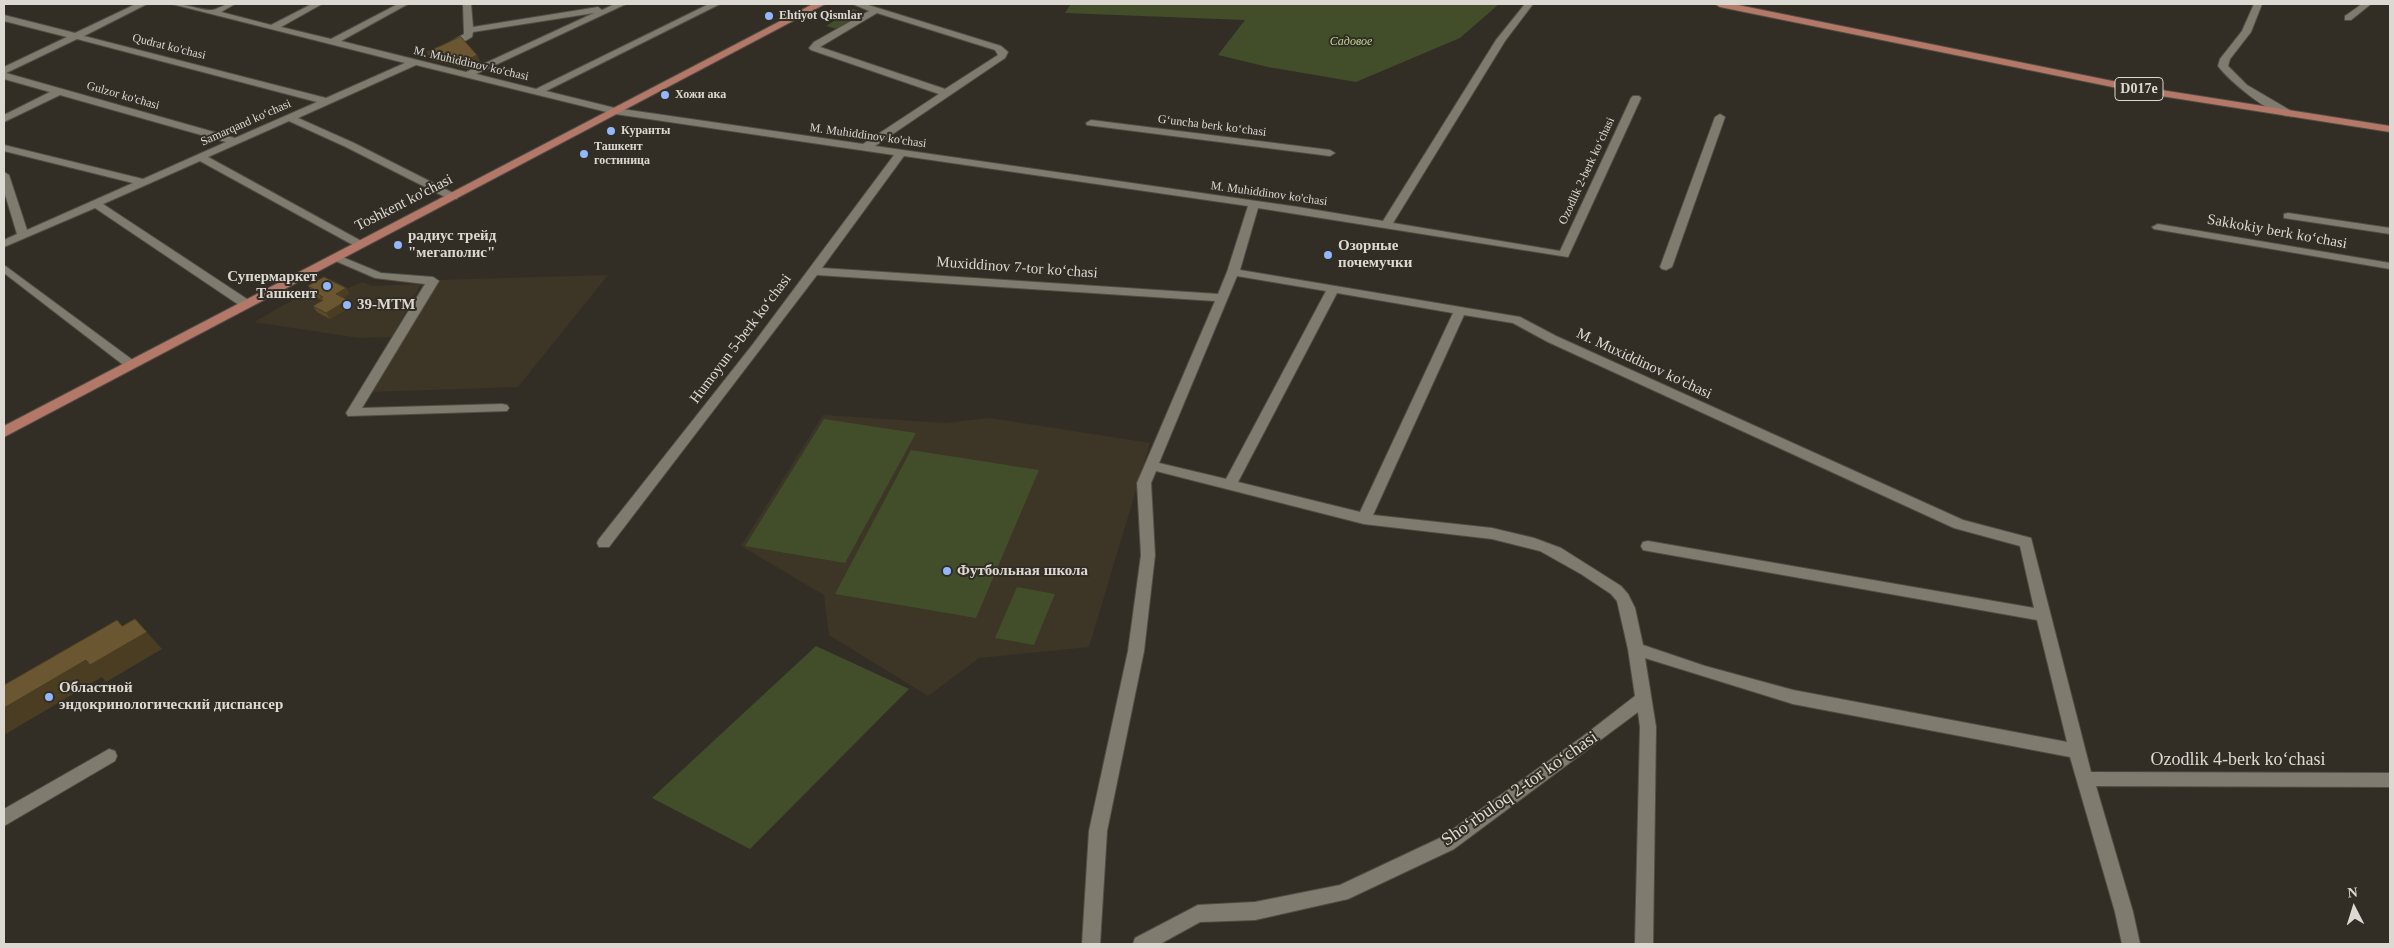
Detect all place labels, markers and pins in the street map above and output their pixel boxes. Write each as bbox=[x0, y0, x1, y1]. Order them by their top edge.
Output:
place label: Ehtiyot Qismlar bbox=[779, 9, 862, 23]
marker: Ehtiyot Qismlar bbox=[763, 10, 775, 22]
place label: Хожи ака bbox=[675, 88, 726, 102]
marker: Хожи ака bbox=[659, 89, 671, 101]
place label: Куранты bbox=[621, 124, 670, 138]
marker: Куранты bbox=[605, 125, 617, 137]
place label: Ташкент гостиница bbox=[594, 140, 650, 168]
marker: Ташкент гостиница bbox=[578, 148, 590, 160]
place label: радиус трейд "мегаполис" bbox=[408, 227, 496, 262]
place label: Озорные почемучки bbox=[1338, 237, 1412, 272]
marker: радиус трейд "мегаполис" bbox=[392, 239, 404, 251]
marker: Озорные почемучки bbox=[1322, 249, 1334, 261]
place label: Супермаркет Ташкент bbox=[227, 268, 317, 303]
marker: Супермаркет Ташкент bbox=[321, 280, 333, 292]
place label: 39-MTM bbox=[357, 296, 415, 314]
marker: 39-MTM bbox=[341, 299, 353, 311]
place label: Футбольная школа bbox=[957, 562, 1088, 580]
marker: Футбольная школа bbox=[941, 565, 953, 577]
place label: Областной эндокринологический диспансер bbox=[59, 679, 283, 714]
marker: Областной эндокринологический диспансер bbox=[43, 691, 55, 703]

